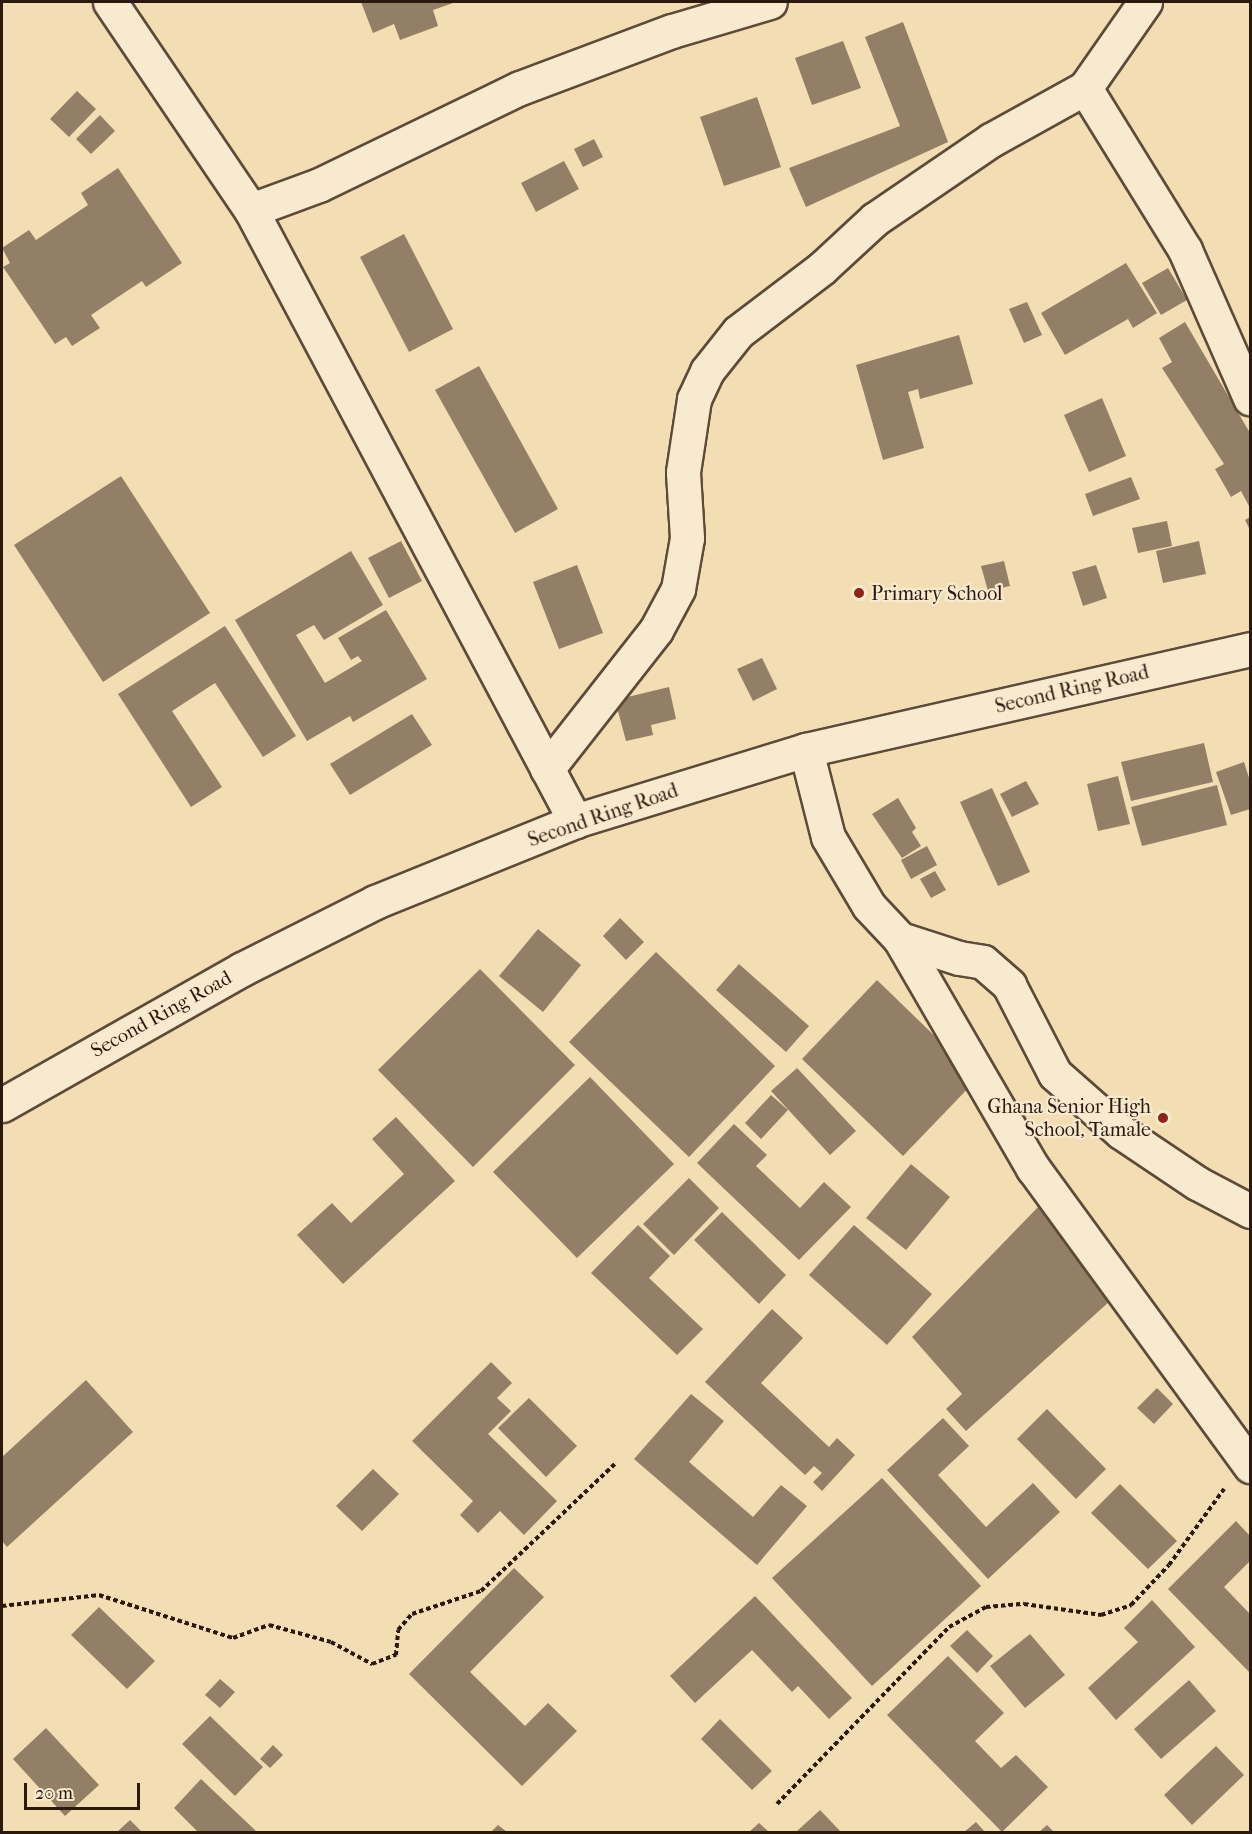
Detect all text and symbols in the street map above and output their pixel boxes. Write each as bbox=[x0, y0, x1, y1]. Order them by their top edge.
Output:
place label: Primary School bbox=[871, 581, 1003, 605]
marker: Primary School bbox=[852, 586, 866, 600]
street label: Second Ring Road bbox=[993, 660, 1151, 718]
street label: Second Ring Road bbox=[525, 778, 681, 852]
street label: Second Ring Road bbox=[86, 965, 236, 1063]
place label: Ghana Senior High School, Tamale bbox=[987, 1094, 1151, 1141]
marker: Ghana Senior High School, Tamale bbox=[1156, 1111, 1170, 1125]
scale bar bbox=[27, 1771, 142, 1809]
text: 20 m bbox=[35, 1783, 73, 1804]

